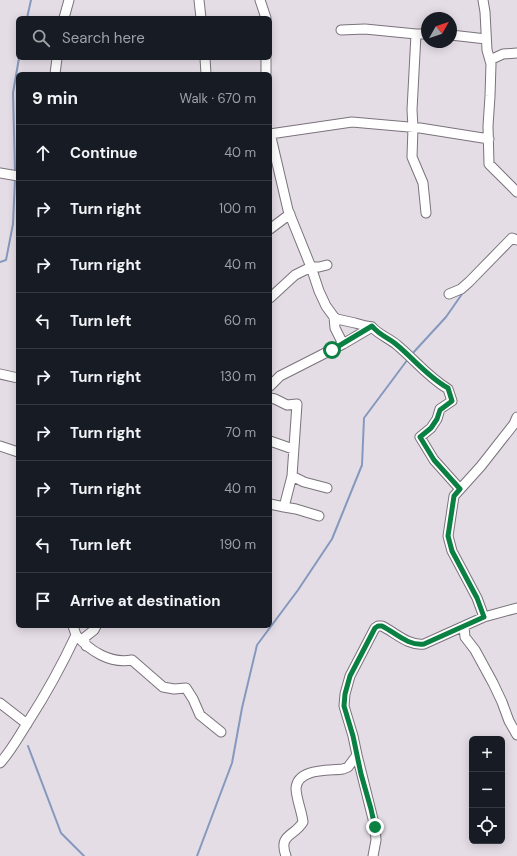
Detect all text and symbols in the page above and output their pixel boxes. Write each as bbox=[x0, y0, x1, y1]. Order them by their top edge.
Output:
north arrow bbox=[421, 12, 457, 48]
search box bbox=[16, 16, 272, 60]
icon: search bbox=[30, 27, 52, 49]
text: Search here bbox=[62, 28, 145, 48]
text: 9 min bbox=[32, 87, 78, 109]
text: Walk · 670 m bbox=[180, 90, 256, 107]
icon: ahead bbox=[32, 142, 54, 164]
text: Continue bbox=[70, 143, 138, 163]
text: 40 m bbox=[224, 144, 256, 161]
icon: right bbox=[32, 198, 54, 220]
text: Turn right bbox=[70, 199, 141, 219]
text: 100 m bbox=[219, 200, 256, 217]
icon: right bbox=[32, 254, 54, 276]
text: Turn right bbox=[70, 255, 141, 275]
text: 40 m bbox=[224, 256, 256, 273]
icon: left bbox=[32, 310, 54, 332]
text: Turn left bbox=[70, 311, 131, 331]
text: 60 m bbox=[224, 312, 256, 329]
route start bbox=[323, 341, 341, 359]
icon: right bbox=[32, 366, 54, 388]
text: Turn right bbox=[70, 367, 141, 387]
text: 130 m bbox=[220, 368, 256, 385]
icon: right bbox=[32, 422, 54, 444]
text: Turn right bbox=[70, 423, 141, 443]
text: 70 m bbox=[225, 424, 256, 441]
icon: right bbox=[32, 478, 54, 500]
text: Turn right bbox=[70, 479, 141, 499]
text: 40 m bbox=[224, 480, 256, 497]
icon: left bbox=[32, 534, 54, 556]
text: Turn left bbox=[70, 535, 131, 555]
text: 190 m bbox=[220, 536, 256, 553]
icon: arrive bbox=[32, 590, 54, 612]
text: Arrive at destination bbox=[70, 591, 221, 611]
map controls bbox=[469, 736, 505, 844]
button: + bbox=[469, 736, 505, 772]
button: − bbox=[469, 772, 505, 808]
button: locate bbox=[469, 808, 505, 844]
route end bbox=[366, 818, 384, 836]

